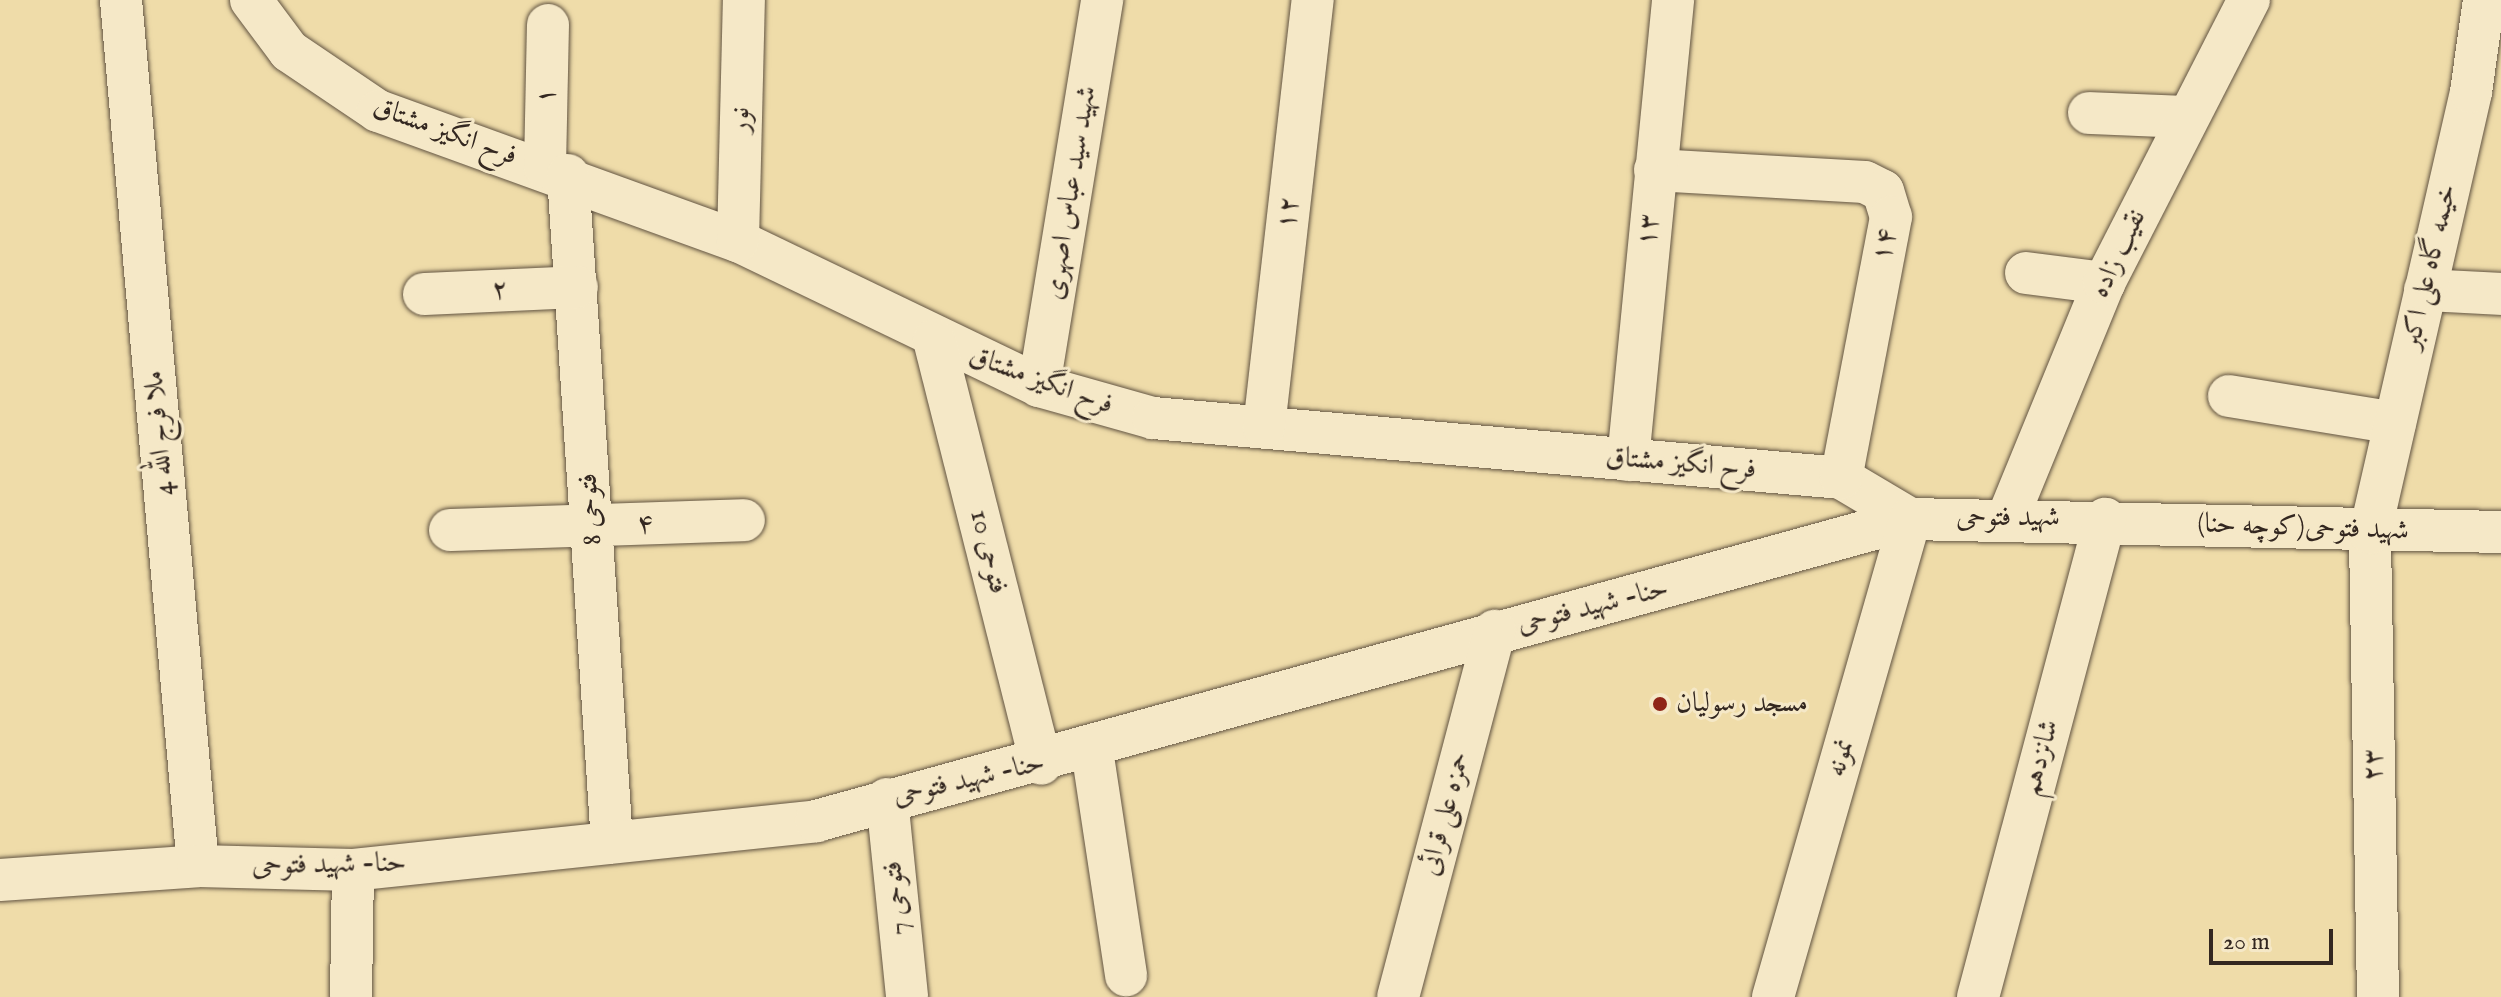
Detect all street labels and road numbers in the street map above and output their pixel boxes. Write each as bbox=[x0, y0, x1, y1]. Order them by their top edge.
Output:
street label: شهید سید عباس اصهری bbox=[1038, 84, 1104, 302]
street label: ۱ bbox=[530, 88, 564, 104]
street label: فرح انگیز مشتاق bbox=[368, 90, 522, 174]
street label: نور bbox=[724, 107, 758, 133]
street label: خیمه گاه علی اکبر bbox=[2395, 181, 2465, 353]
street label: ۱۲ bbox=[1270, 195, 1308, 231]
street label: نقیب زاده bbox=[2084, 204, 2154, 304]
street label: ۱۳ bbox=[1631, 212, 1667, 248]
street label: ۱۴ bbox=[1866, 226, 1904, 264]
street label: ۲ bbox=[491, 274, 509, 308]
street label: فرح انگیز مشتاق bbox=[964, 339, 1118, 423]
street label: 4 ملا فرج الله bbox=[138, 369, 182, 497]
street label: فرح انگیز مشتاق bbox=[1604, 441, 1758, 487]
street label: فتوحی 8 bbox=[572, 472, 610, 546]
street label: شهید فتوحی bbox=[1956, 501, 2060, 535]
street label: فتوحی 10 bbox=[961, 506, 1015, 598]
street label: ۴ bbox=[636, 508, 654, 542]
street label: (کوچه حنا)شهید فتوحی bbox=[2197, 508, 2409, 548]
street label: حنا- شهید فتوحی bbox=[1514, 572, 1672, 642]
street label: شانزدهم bbox=[2015, 716, 2067, 800]
street label: نمونه bbox=[1820, 735, 1862, 781]
street label: حنا- شهید فتوحی bbox=[890, 746, 1048, 814]
street label: ۲۳ bbox=[2357, 748, 2391, 782]
street label: حمزه علی قرائی bbox=[1413, 749, 1479, 879]
street label: حنا- شهید فتوحی bbox=[251, 847, 407, 883]
street label: فتوحی 7 bbox=[876, 859, 918, 937]

